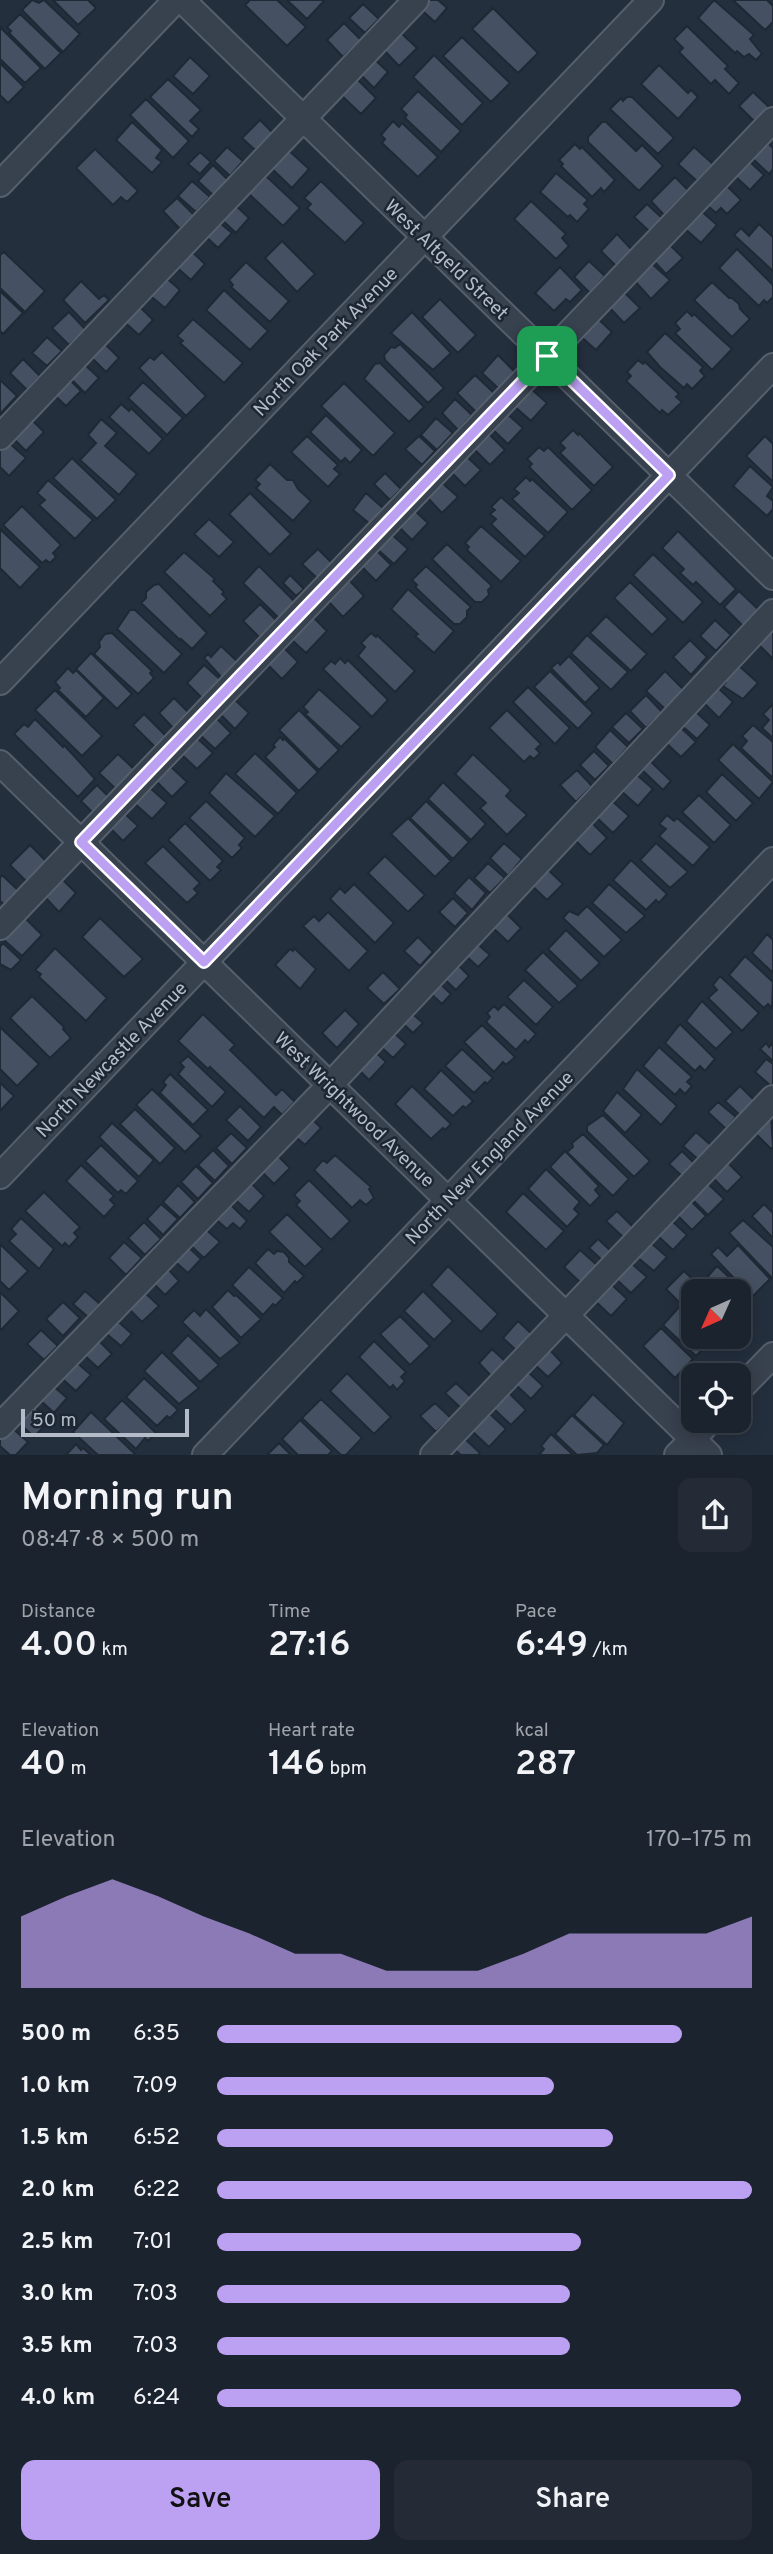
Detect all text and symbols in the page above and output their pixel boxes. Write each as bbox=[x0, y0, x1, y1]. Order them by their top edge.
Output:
street label: West Altgeld Street bbox=[379, 195, 513, 326]
street label: North Oak Park Avenue bbox=[249, 263, 404, 422]
pin bbox=[517, 326, 577, 386]
icon: arrive bbox=[528, 337, 566, 375]
street label: North Newcastle Avenue bbox=[32, 977, 193, 1143]
street label: West Wrightwood Avenue bbox=[268, 1028, 439, 1193]
street label: North New England Avenue bbox=[401, 1067, 580, 1250]
north arrow bbox=[681, 1279, 751, 1349]
map controls bbox=[681, 1279, 751, 1433]
button: locate bbox=[681, 1363, 751, 1433]
scale bar bbox=[21, 1406, 189, 1438]
text: 50 m bbox=[32, 1409, 77, 1433]
text: Morning run bbox=[21, 1475, 234, 1524]
button: share bbox=[678, 1478, 752, 1552]
text: 08:47 · 8 × 500 m bbox=[21, 1526, 199, 1555]
text: Distance bbox=[21, 1600, 96, 1624]
text: Time bbox=[268, 1600, 311, 1624]
text: Pace bbox=[515, 1600, 557, 1624]
text: 4.00 bbox=[21, 1624, 97, 1668]
text: 27:16 bbox=[268, 1624, 351, 1668]
text: 6:49 bbox=[515, 1624, 588, 1668]
text: km bbox=[97, 1638, 128, 1662]
text: /km bbox=[588, 1638, 628, 1662]
text: Elevation bbox=[21, 1719, 99, 1743]
text: Heart rate bbox=[268, 1719, 355, 1743]
text: kcal bbox=[515, 1719, 549, 1743]
text: 40 bbox=[21, 1743, 66, 1787]
text: 146 bbox=[268, 1743, 325, 1787]
text: 287 bbox=[515, 1743, 576, 1787]
text: m bbox=[66, 1757, 87, 1781]
text: bpm bbox=[325, 1757, 367, 1781]
text: Elevation bbox=[21, 1826, 116, 1855]
text: 170–175 m bbox=[646, 1826, 752, 1855]
text: 500 m bbox=[21, 2020, 91, 2049]
text: 6:35 bbox=[133, 2020, 180, 2049]
text: 1.0 km bbox=[21, 2072, 90, 2101]
text: 7:09 bbox=[133, 2072, 178, 2101]
text: 1.5 km bbox=[21, 2124, 89, 2153]
text: 6:52 bbox=[133, 2124, 180, 2153]
text: 2.0 km bbox=[21, 2176, 95, 2205]
text: 6:22 bbox=[133, 2176, 180, 2205]
text: 2.5 km bbox=[21, 2228, 94, 2257]
text: 7:01 bbox=[133, 2228, 173, 2257]
text: 3.0 km bbox=[21, 2280, 94, 2309]
text: 7:03 bbox=[133, 2280, 178, 2309]
text: 3.5 km bbox=[21, 2332, 93, 2361]
text: 7:03 bbox=[133, 2332, 178, 2361]
text: 4.0 km bbox=[21, 2384, 95, 2413]
text: 6:24 bbox=[133, 2384, 180, 2413]
button: Save bbox=[21, 2460, 380, 2540]
button: Share bbox=[394, 2460, 752, 2540]

